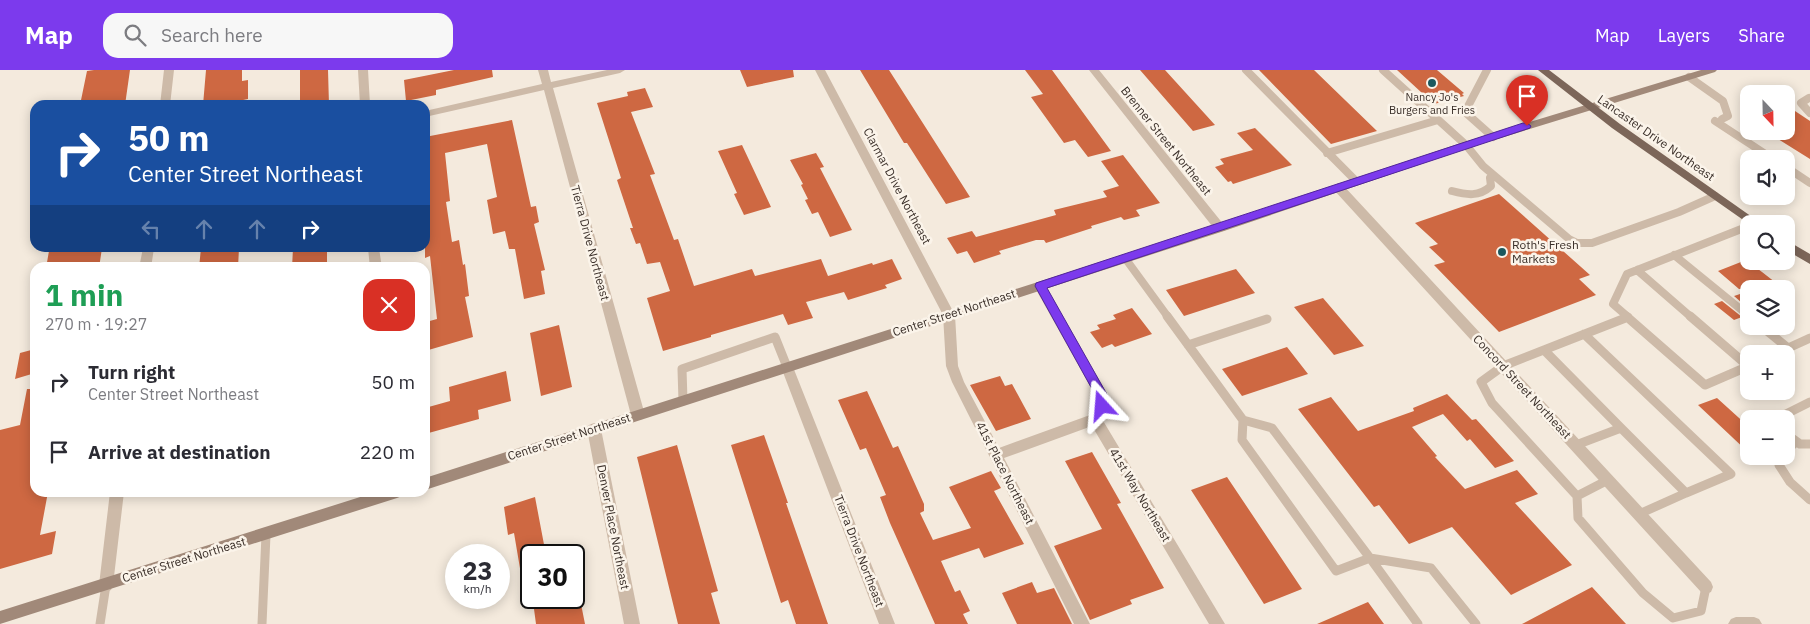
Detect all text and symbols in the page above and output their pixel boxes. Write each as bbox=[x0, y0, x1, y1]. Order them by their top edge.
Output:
search box bbox=[103, 13, 453, 58]
text: Map bbox=[25, 19, 73, 51]
icon: search bbox=[121, 21, 149, 49]
text: Search here bbox=[161, 23, 263, 47]
text: Map bbox=[1595, 24, 1630, 47]
text: Layers bbox=[1658, 24, 1710, 47]
text: Share bbox=[1738, 24, 1785, 47]
pin bbox=[1506, 75, 1548, 126]
marker: Nancy Jo's Burgers and Fries bbox=[1426, 77, 1438, 89]
icon: arrive bbox=[1513, 82, 1541, 110]
street label: Brenner Street Northeast bbox=[1118, 83, 1215, 198]
north arrow bbox=[1740, 85, 1795, 140]
map controls bbox=[1740, 85, 1795, 465]
place label: Nancy Jo's Burgers and Fries bbox=[1389, 90, 1475, 117]
street label: Lancaster Drive Northeast bbox=[1595, 91, 1718, 184]
text: 50 m bbox=[128, 115, 210, 161]
icon: right bbox=[45, 120, 110, 185]
street label: Clarmar Drive Northeast bbox=[860, 125, 935, 247]
button: sound bbox=[1740, 150, 1795, 205]
text: Center Street Northeast bbox=[128, 159, 363, 188]
street label: Tierra Drive Northeast bbox=[568, 184, 613, 302]
icon: left bbox=[137, 215, 165, 243]
icon: ahead bbox=[190, 215, 218, 243]
icon: ahead bbox=[243, 215, 271, 243]
icon: right bbox=[296, 215, 324, 243]
button: search bbox=[1740, 215, 1795, 270]
place label: Roth's Fresh Markets bbox=[1512, 237, 1579, 266]
marker: Roth's Fresh Markets bbox=[1496, 246, 1508, 258]
text: 1 min bbox=[45, 275, 123, 314]
button: close bbox=[363, 279, 415, 331]
button: layers bbox=[1740, 280, 1795, 335]
street label: Center Street Northeast bbox=[891, 286, 1017, 339]
text: 270 m · 19:27 bbox=[45, 314, 147, 334]
street label: Concord Street Northeast bbox=[1470, 331, 1575, 442]
button: + bbox=[1740, 345, 1795, 400]
text: Turn right bbox=[88, 360, 175, 384]
icon: right bbox=[45, 368, 73, 396]
text: 50 m bbox=[371, 370, 415, 394]
position arrow bbox=[1075, 379, 1127, 431]
text: Center Street Northeast bbox=[88, 384, 259, 404]
street label: Center Street Northeast bbox=[506, 410, 632, 463]
button: − bbox=[1740, 410, 1795, 465]
street label: 41st Place Northeast bbox=[973, 419, 1038, 527]
icon: arrive bbox=[45, 438, 73, 466]
text: Arrive at destination bbox=[88, 440, 271, 464]
text: 220 m bbox=[360, 440, 415, 464]
street label: 41st Way Northeast bbox=[1107, 445, 1174, 544]
street label: Denver Place Northeast bbox=[594, 463, 633, 591]
street label: Tierra Drive Northeast bbox=[831, 493, 888, 609]
street label: Center Street Northeast bbox=[120, 534, 247, 585]
speed limit sign: 30 bbox=[520, 544, 585, 609]
text: 23 bbox=[462, 554, 493, 587]
text: km/h bbox=[463, 581, 492, 596]

